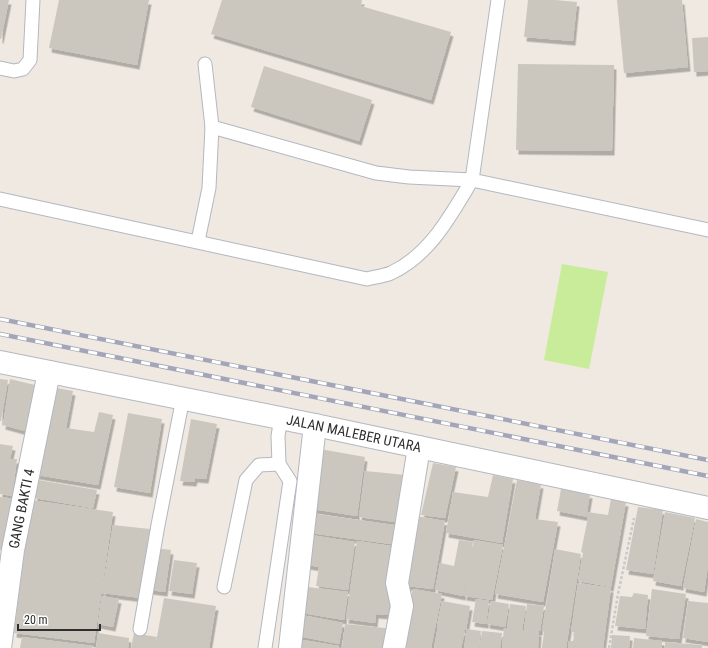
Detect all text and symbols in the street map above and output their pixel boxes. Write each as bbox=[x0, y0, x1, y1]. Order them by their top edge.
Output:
street label: JALAN MALEBER UTARA bbox=[285, 411, 423, 455]
street label: GANG BAKTI 4 bbox=[5, 467, 37, 550]
scale bar bbox=[18, 606, 100, 632]
text: 20 m bbox=[24, 613, 48, 627]

